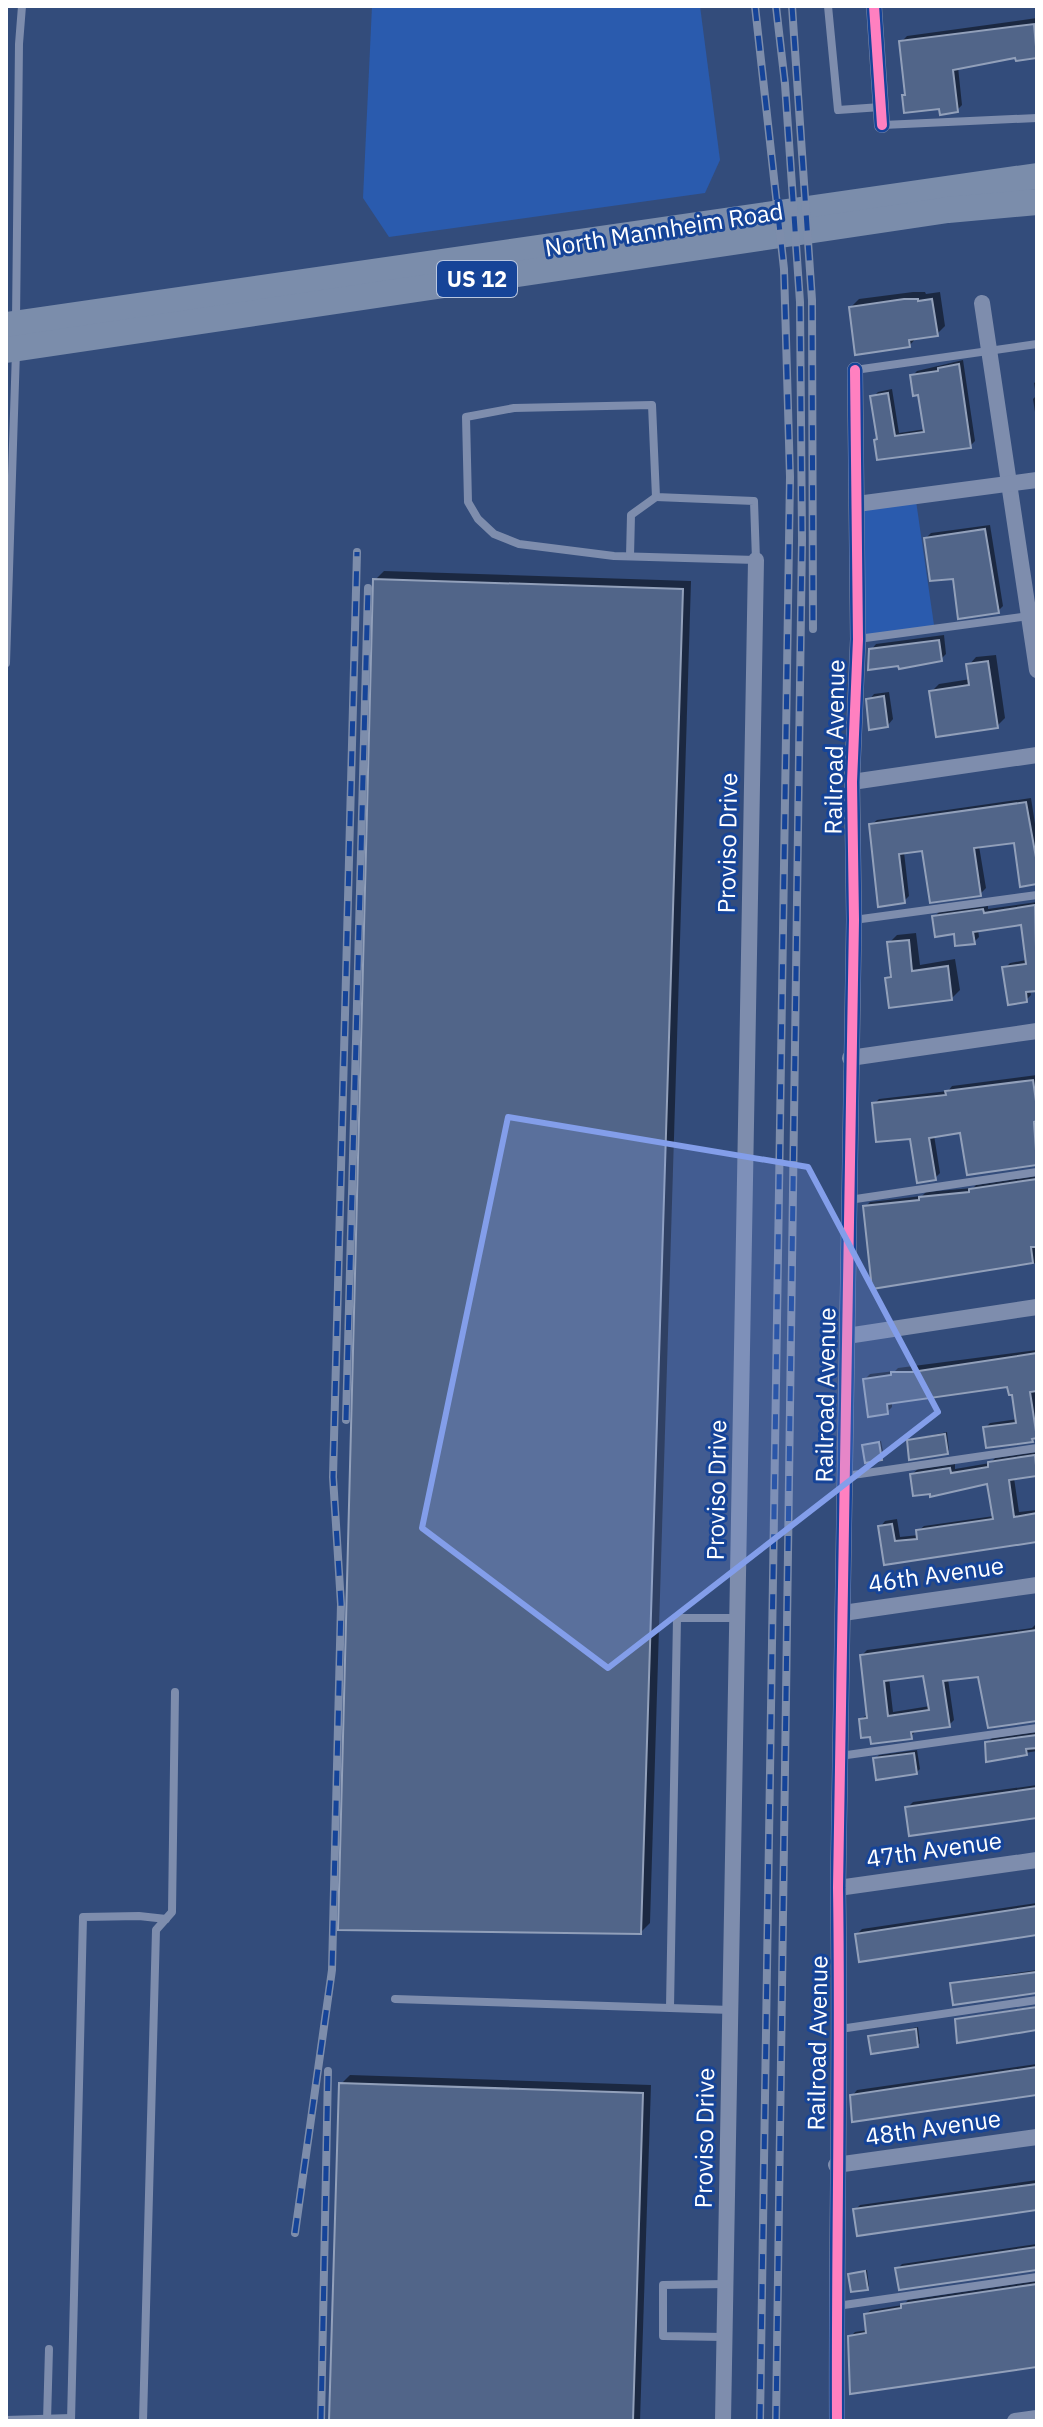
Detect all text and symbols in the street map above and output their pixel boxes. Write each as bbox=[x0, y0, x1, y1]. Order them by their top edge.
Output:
street label: North Mannheim Road bbox=[542, 194, 785, 264]
road number: US 12 bbox=[437, 261, 517, 297]
street label: Railroad Avenue bbox=[816, 659, 852, 835]
street label: Proviso Drive bbox=[710, 772, 744, 914]
street label: Railroad Avenue bbox=[807, 1307, 843, 1483]
street label: Proviso Drive bbox=[699, 1419, 733, 1561]
street label: 46th Avenue bbox=[866, 1549, 1006, 1599]
street label: 47th Avenue bbox=[864, 1824, 1004, 1874]
street label: Railroad Avenue bbox=[799, 1955, 835, 2131]
street label: Proviso Drive bbox=[687, 2067, 721, 2209]
street label: 48th Avenue bbox=[863, 2102, 1003, 2152]

